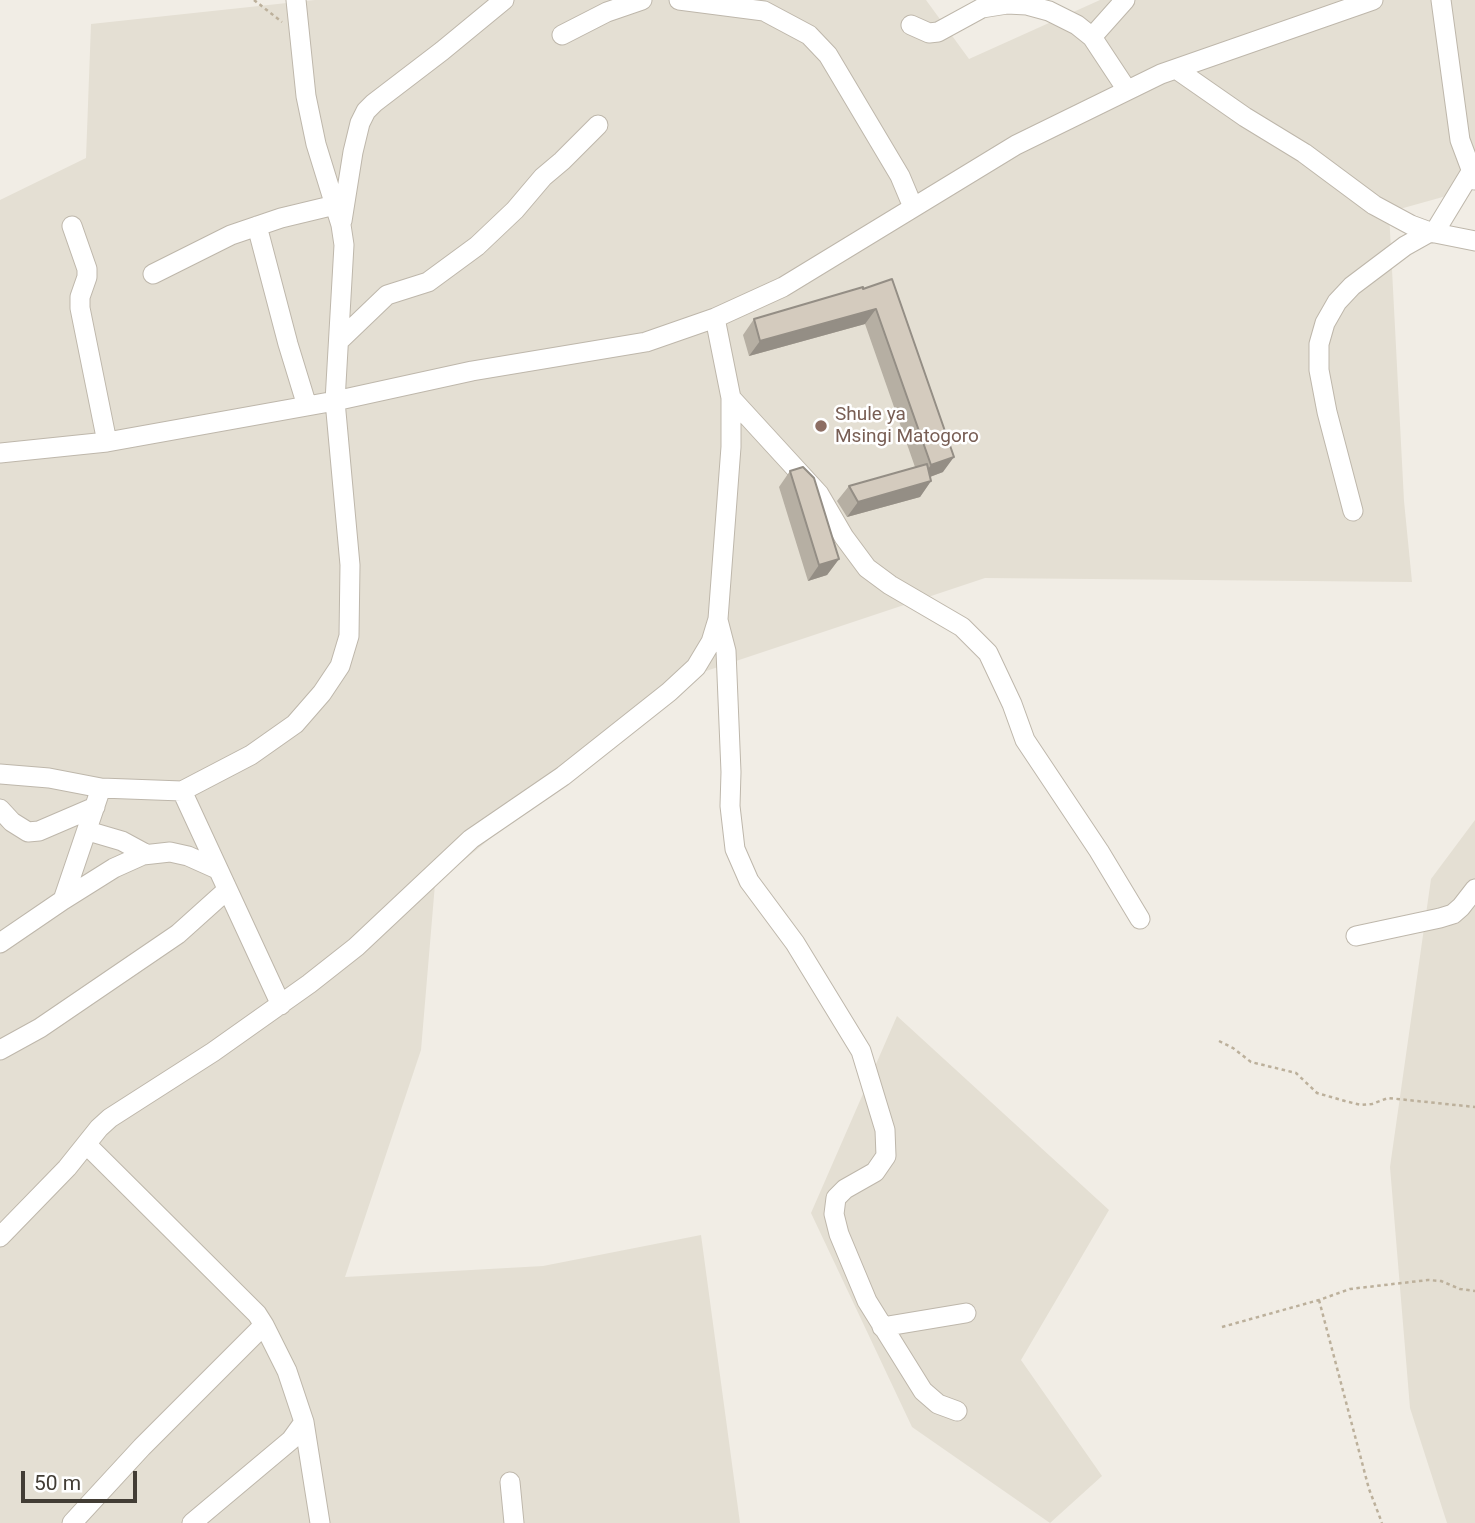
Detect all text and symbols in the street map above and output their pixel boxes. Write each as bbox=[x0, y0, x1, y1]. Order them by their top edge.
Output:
place label: Shule ya Msingi Matogoro bbox=[835, 404, 979, 448]
marker: Shule ya Msingi Matogoro bbox=[813, 418, 829, 434]
scale bar bbox=[24, 1456, 140, 1500]
text: 50 m bbox=[34, 1471, 81, 1495]

